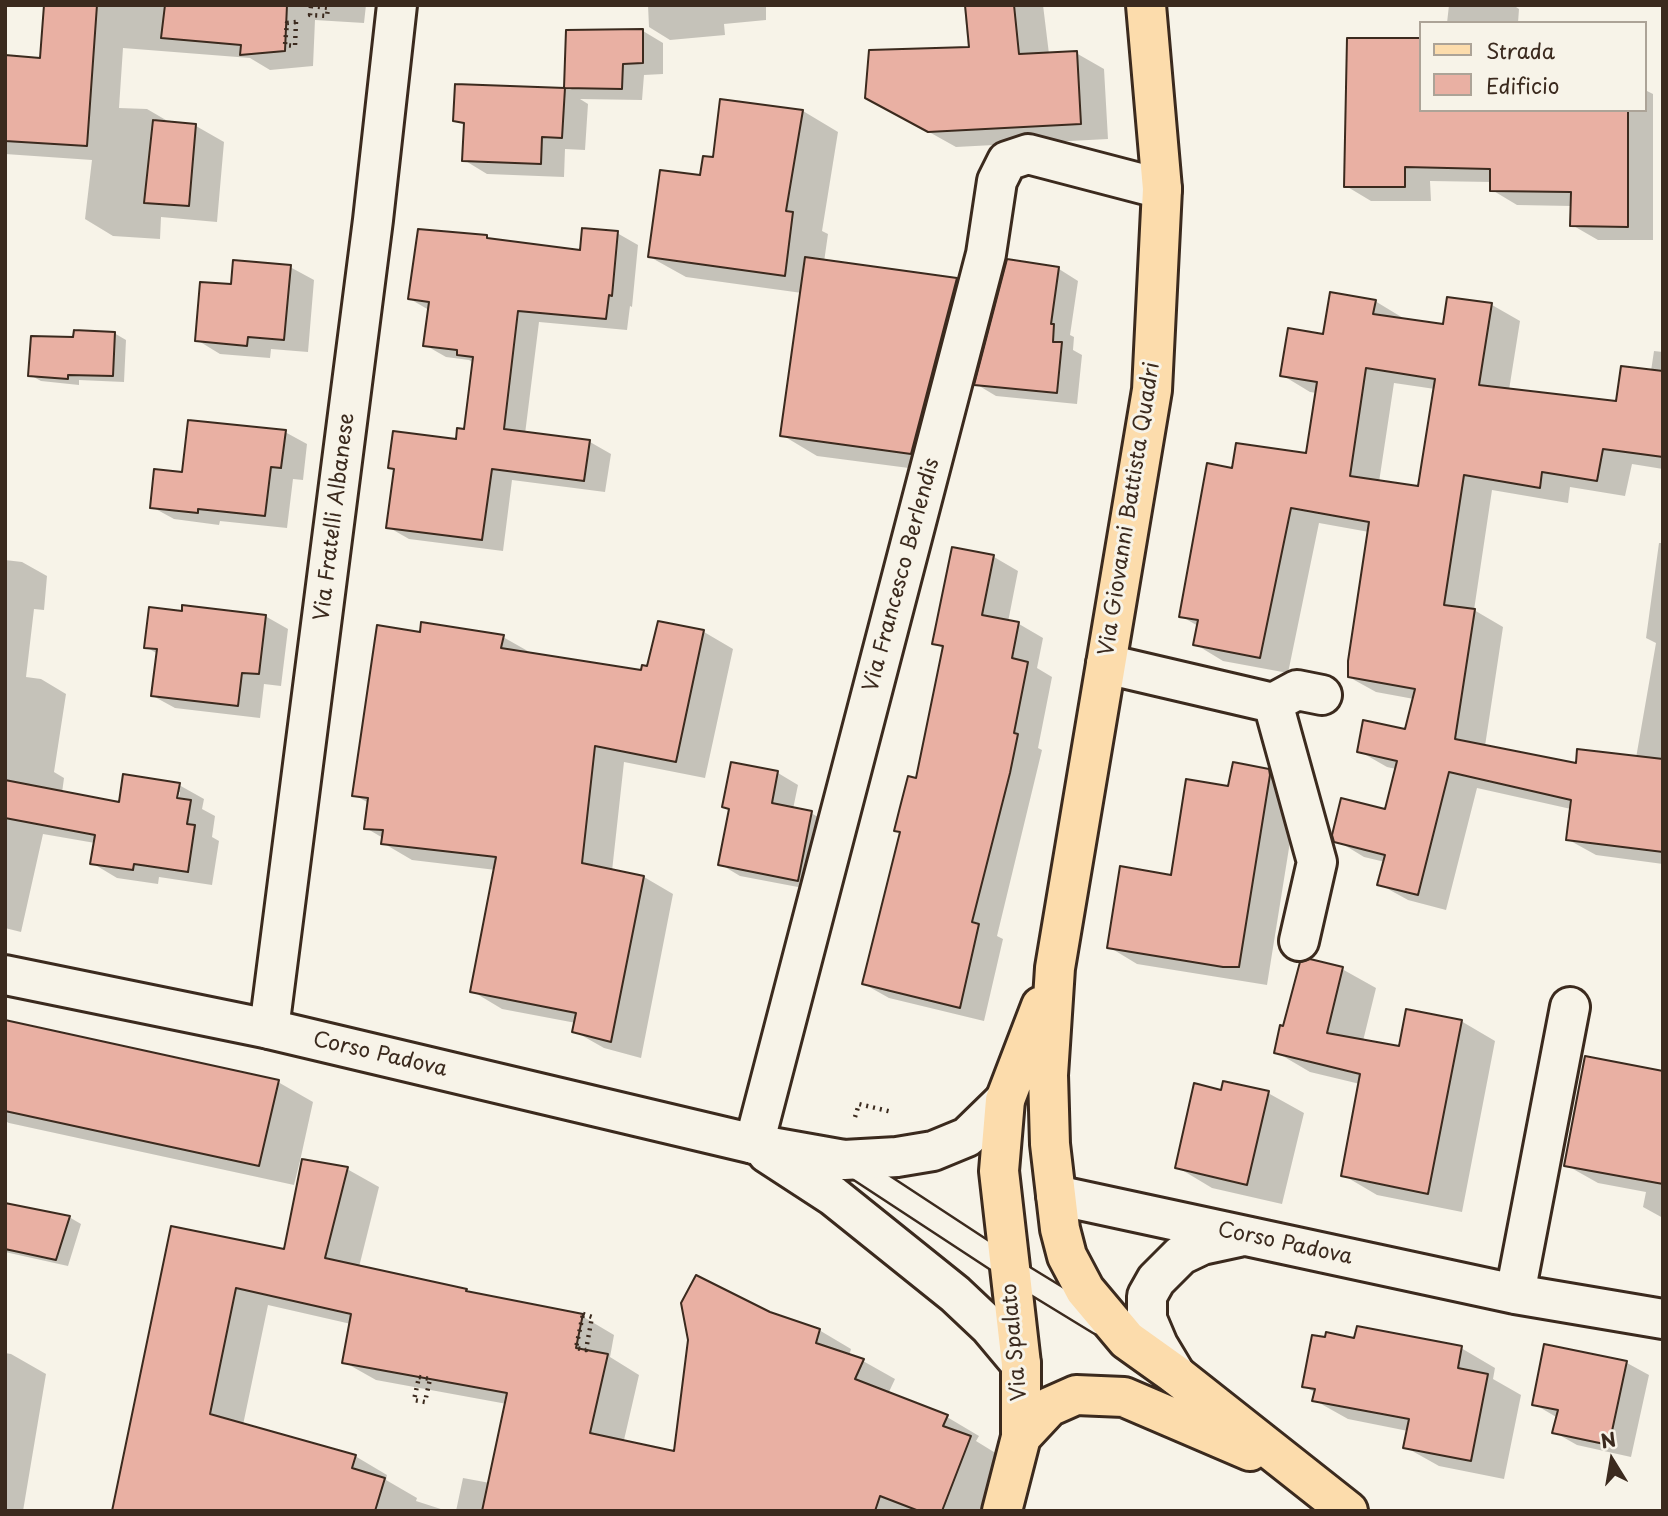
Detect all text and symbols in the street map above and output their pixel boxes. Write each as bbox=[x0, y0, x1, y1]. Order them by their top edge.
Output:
legend bbox=[1420, 21, 1647, 112]
text: Strada bbox=[1486, 34, 1555, 66]
text: Edificio bbox=[1486, 69, 1559, 101]
street label: Via Giovanni Battista Quadri bbox=[1094, 360, 1166, 658]
street label: Via Fratelli Albanese bbox=[310, 412, 360, 622]
street label: Via Francesco Berlendis bbox=[859, 455, 945, 695]
street label: Corso Padova bbox=[310, 1027, 450, 1083]
street label: Corso Padova bbox=[1215, 1217, 1355, 1271]
street label: Via Spalato bbox=[997, 1282, 1033, 1402]
text: N bbox=[1598, 1424, 1618, 1455]
north arrow bbox=[1577, 1425, 1647, 1495]

